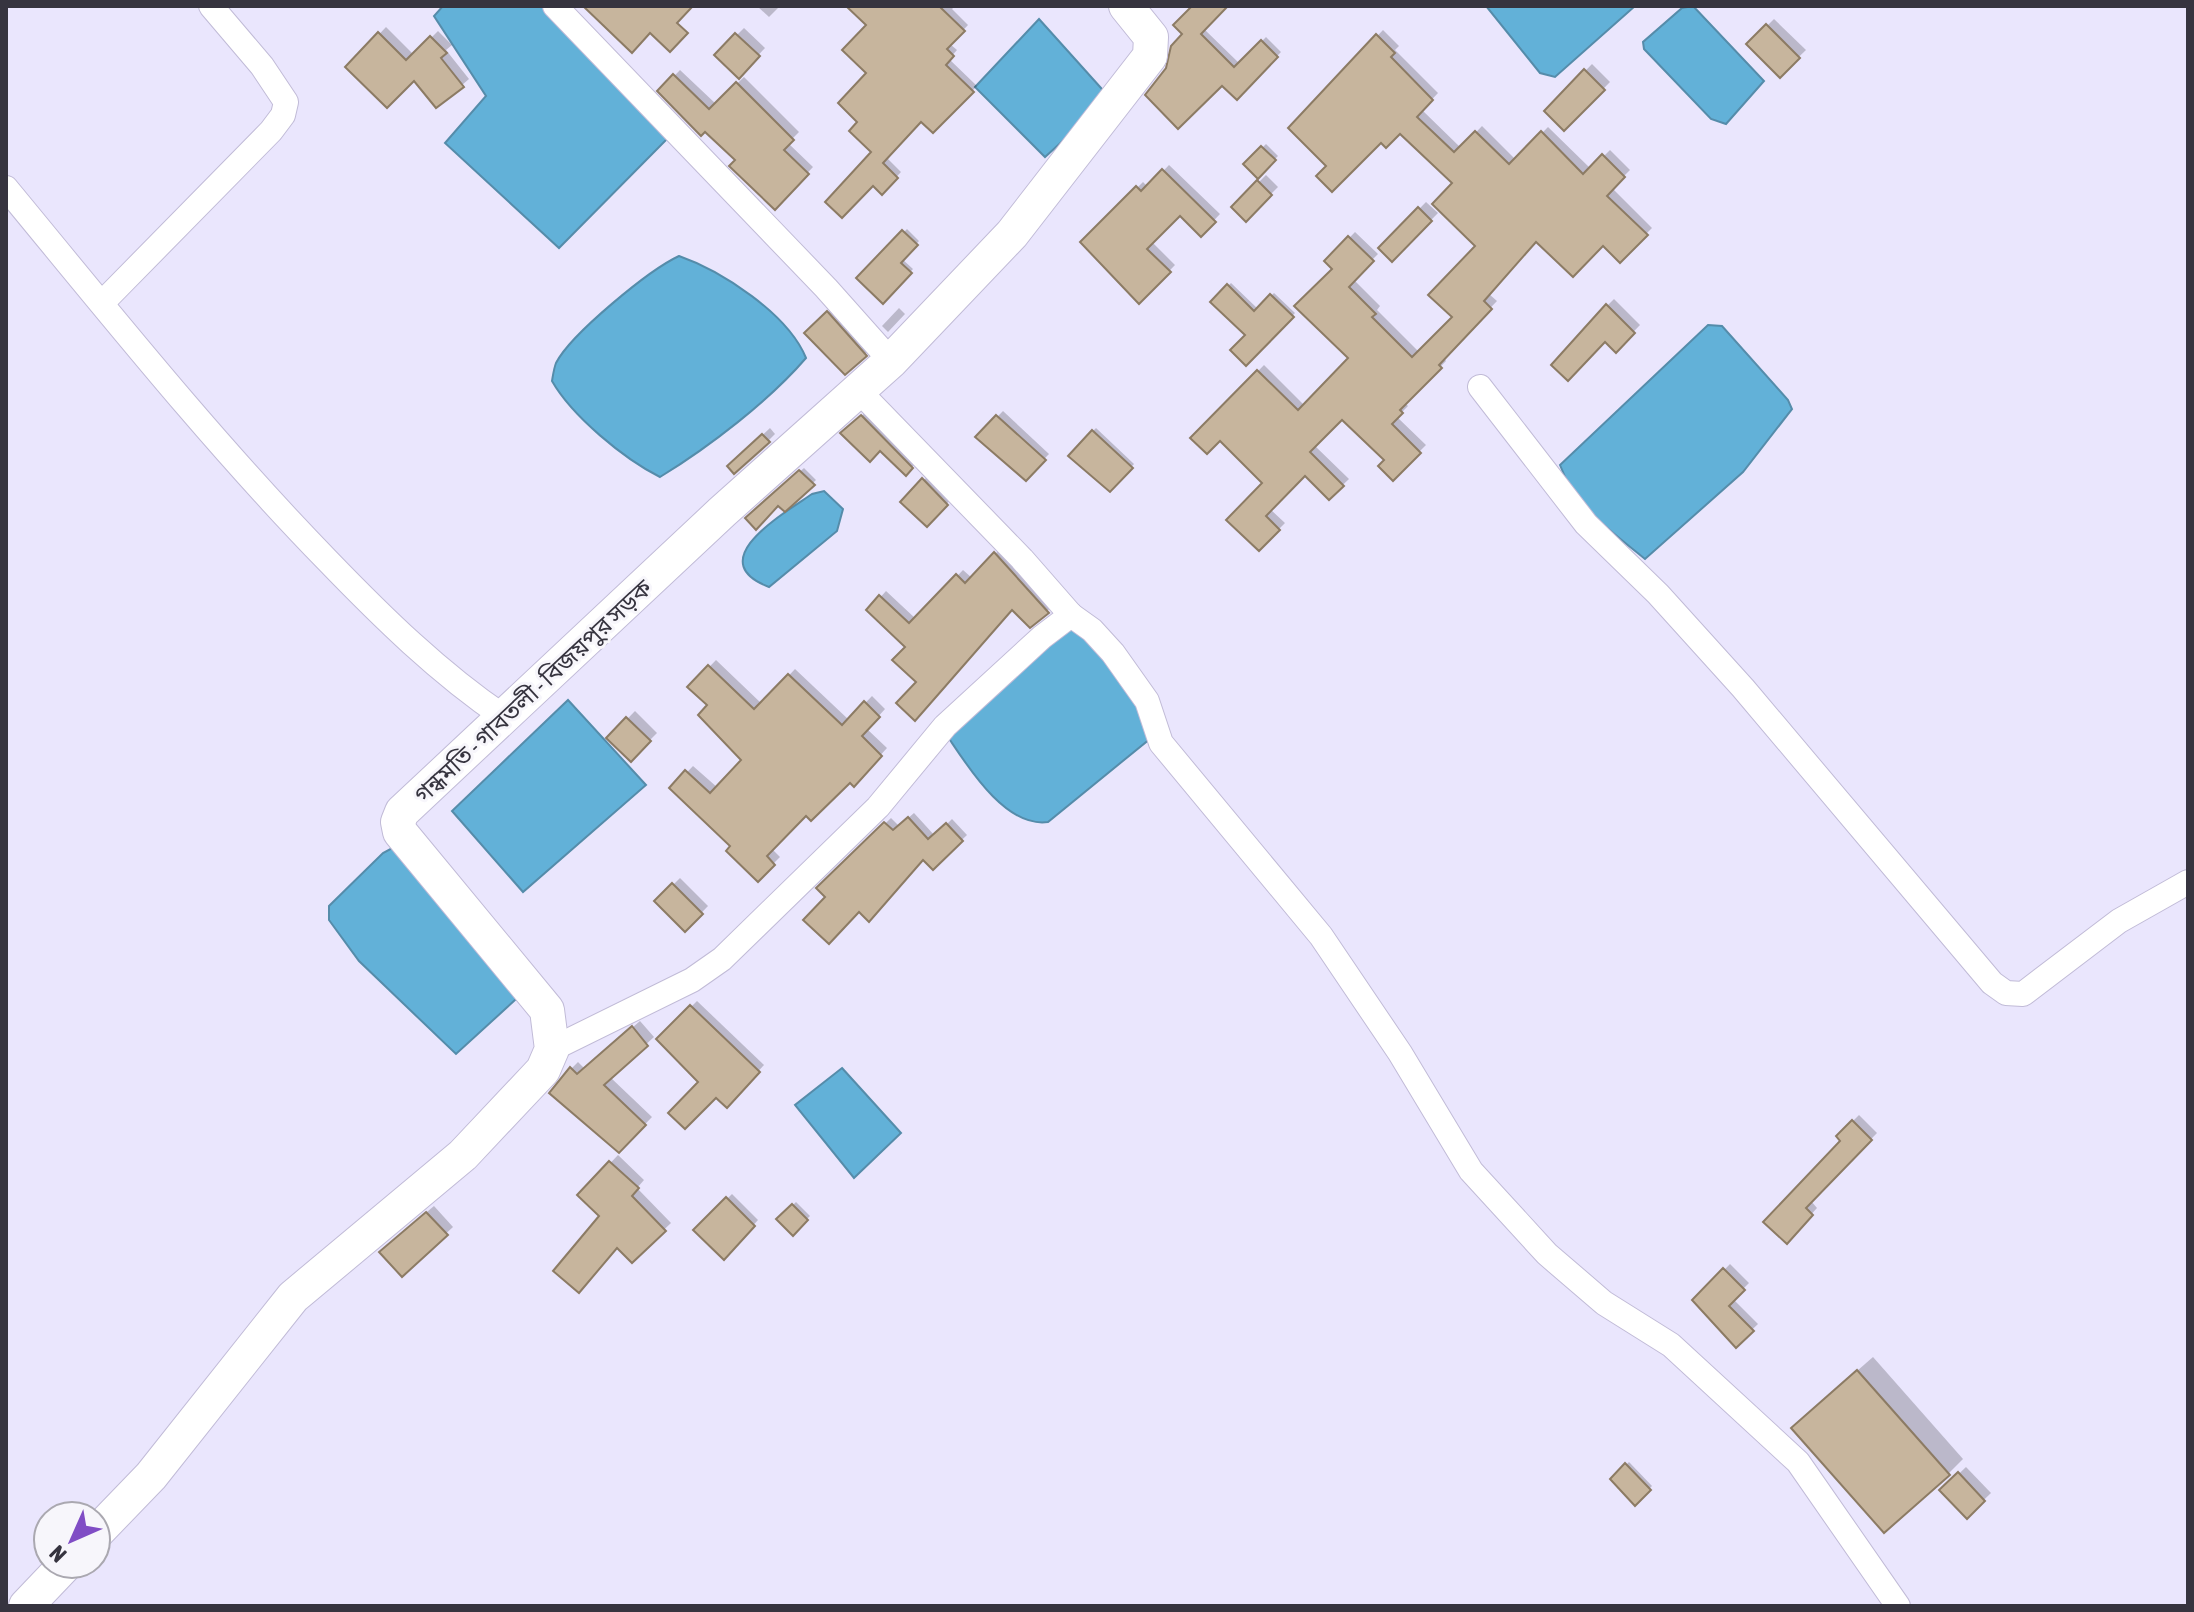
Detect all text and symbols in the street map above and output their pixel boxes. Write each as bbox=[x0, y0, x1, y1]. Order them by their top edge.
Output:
street label: গন্ধমতি - গাবতলী - বিজয়পুর সড়ক bbox=[409, 573, 658, 809]
north arrow bbox=[32, 1500, 112, 1580]
text: N bbox=[44, 1540, 72, 1568]

